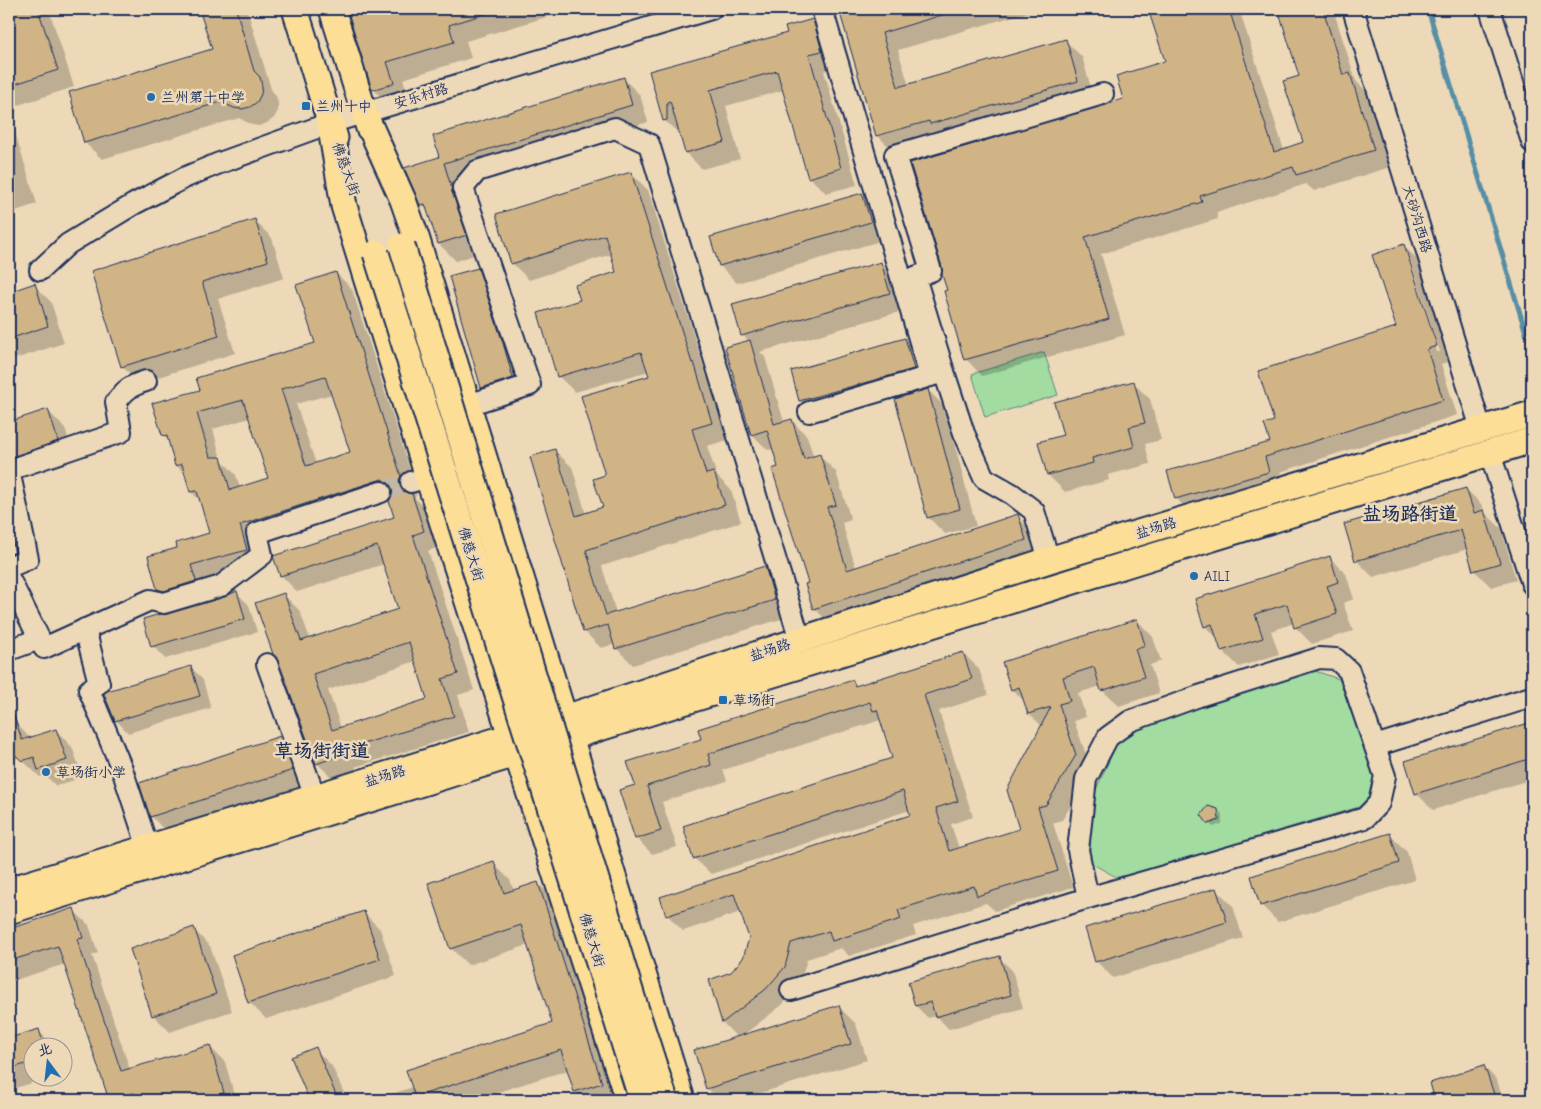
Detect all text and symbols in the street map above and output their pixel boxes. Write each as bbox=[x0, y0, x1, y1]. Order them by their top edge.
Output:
street label: 安乐村路 bbox=[392, 80, 450, 112]
place label: 兰州第十中学 bbox=[161, 89, 245, 106]
marker: 兰州第十中学 bbox=[145, 91, 157, 103]
place label: 兰州十中 bbox=[316, 98, 372, 115]
marker: 兰州十中 bbox=[300, 100, 312, 112]
street label: 佛慈大街 bbox=[328, 140, 364, 198]
street label: 大砂沟西路 bbox=[1399, 183, 1435, 255]
district label: 盐场路街道 bbox=[1362, 503, 1458, 525]
street label: 盐场路 bbox=[1133, 514, 1179, 542]
street label: 佛慈大街 bbox=[455, 525, 487, 583]
place label: AILI bbox=[1204, 568, 1230, 585]
marker: AILI bbox=[1188, 570, 1200, 582]
street label: 盐场路 bbox=[747, 635, 793, 665]
place label: 草场街 bbox=[733, 692, 775, 709]
marker: 草场街 bbox=[717, 694, 729, 706]
district label: 草场街街道 bbox=[274, 740, 370, 762]
street label: 盐场路 bbox=[362, 762, 408, 790]
place label: 草场街小学 bbox=[56, 764, 126, 781]
marker: 草场街小学 bbox=[40, 766, 52, 778]
street label: 佛慈大街 bbox=[576, 911, 608, 969]
north arrow bbox=[22, 1036, 72, 1086]
text: 北 bbox=[36, 1040, 54, 1060]

